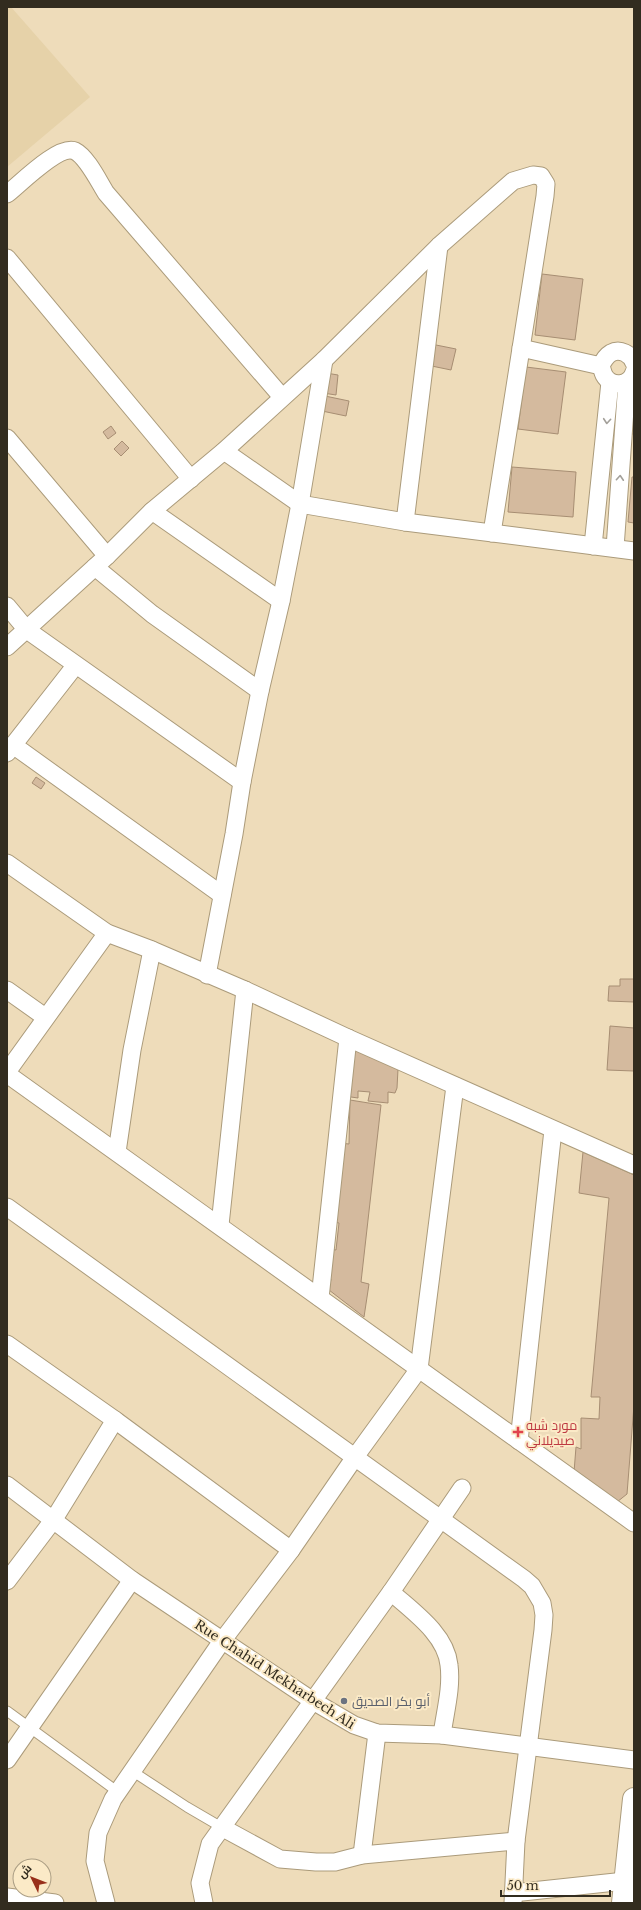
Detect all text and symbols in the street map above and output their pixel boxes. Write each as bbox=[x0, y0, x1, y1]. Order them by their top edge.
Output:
one-way arrow bbox=[602, 418, 611, 424]
one-way arrow bbox=[616, 475, 625, 481]
place label: مورد شبه صيديلاني bbox=[526, 1417, 577, 1451]
marker: مورد شبه صيديلاني bbox=[513, 1427, 523, 1437]
street label: Rue Chahid Mekharbech Ali bbox=[191, 1616, 359, 1733]
place label: أبو بكر الصديق bbox=[352, 1693, 431, 1710]
marker: أبو بكر الصديق bbox=[339, 1696, 349, 1706]
north arrow bbox=[12, 1858, 52, 1898]
text: ش bbox=[15, 1861, 35, 1881]
scale bar bbox=[501, 1872, 610, 1898]
text: 50 m bbox=[507, 1878, 539, 1893]

